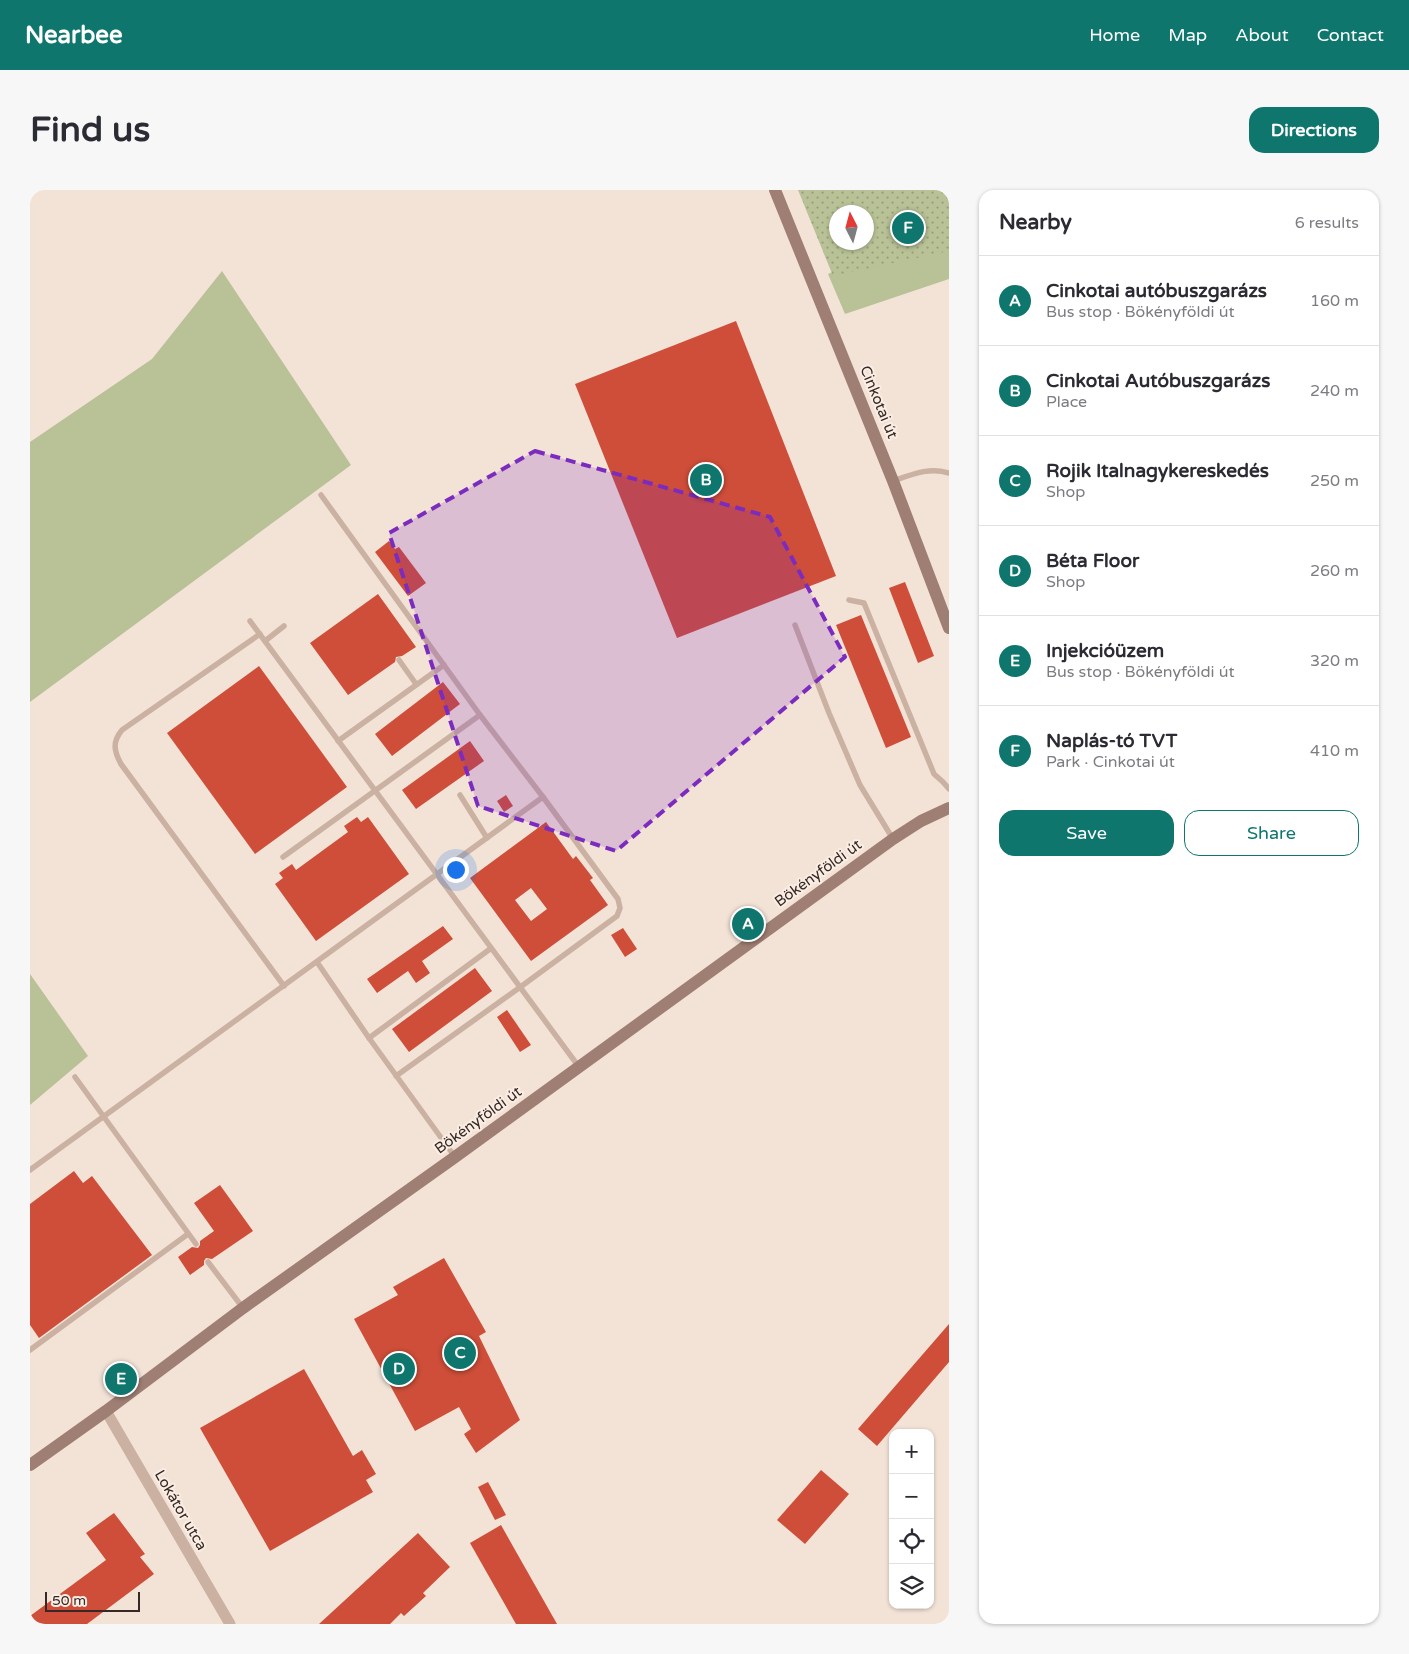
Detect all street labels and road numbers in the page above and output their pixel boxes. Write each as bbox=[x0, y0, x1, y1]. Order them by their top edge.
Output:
street label: Cinkotai út bbox=[856, 363, 902, 441]
street label: Bökényföldi út bbox=[771, 835, 865, 911]
street label: Bökényföldi út bbox=[431, 1082, 525, 1158]
street label: Lokátor utca bbox=[151, 1467, 211, 1553]

